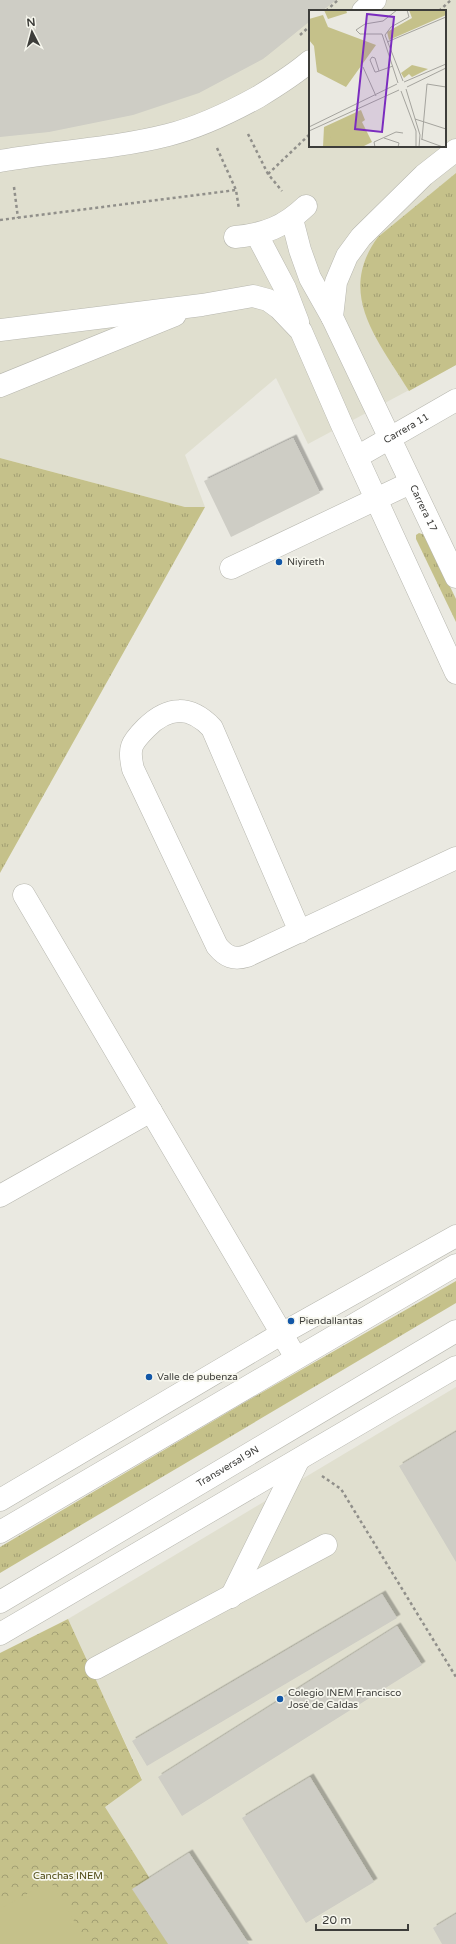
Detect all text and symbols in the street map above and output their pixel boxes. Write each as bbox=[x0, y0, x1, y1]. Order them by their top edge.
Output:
inset map bbox=[309, 10, 446, 147]
north arrow bbox=[12, 12, 52, 52]
text: N bbox=[26, 16, 36, 29]
street label: Carrera 11 bbox=[382, 411, 431, 446]
street label: Carrera 17 bbox=[407, 483, 440, 534]
place label: Niyireth bbox=[287, 556, 325, 568]
marker: Niyireth bbox=[274, 557, 284, 567]
place label: Piendallantas bbox=[299, 1315, 363, 1327]
marker: Piendallantas bbox=[286, 1316, 296, 1326]
place label: Valle de pubenza bbox=[157, 1371, 238, 1383]
marker: Valle de pubenza bbox=[144, 1372, 154, 1382]
street label: Transversal 9N bbox=[194, 1443, 261, 1490]
place label: Colegio INEM Francisco José de Caldas bbox=[288, 1687, 401, 1711]
marker: Colegio INEM Francisco José de Caldas bbox=[275, 1694, 285, 1704]
park label: Canchas INEM bbox=[33, 1870, 103, 1882]
scale bar bbox=[316, 1906, 408, 1932]
text: 20 m bbox=[322, 1913, 351, 1927]

